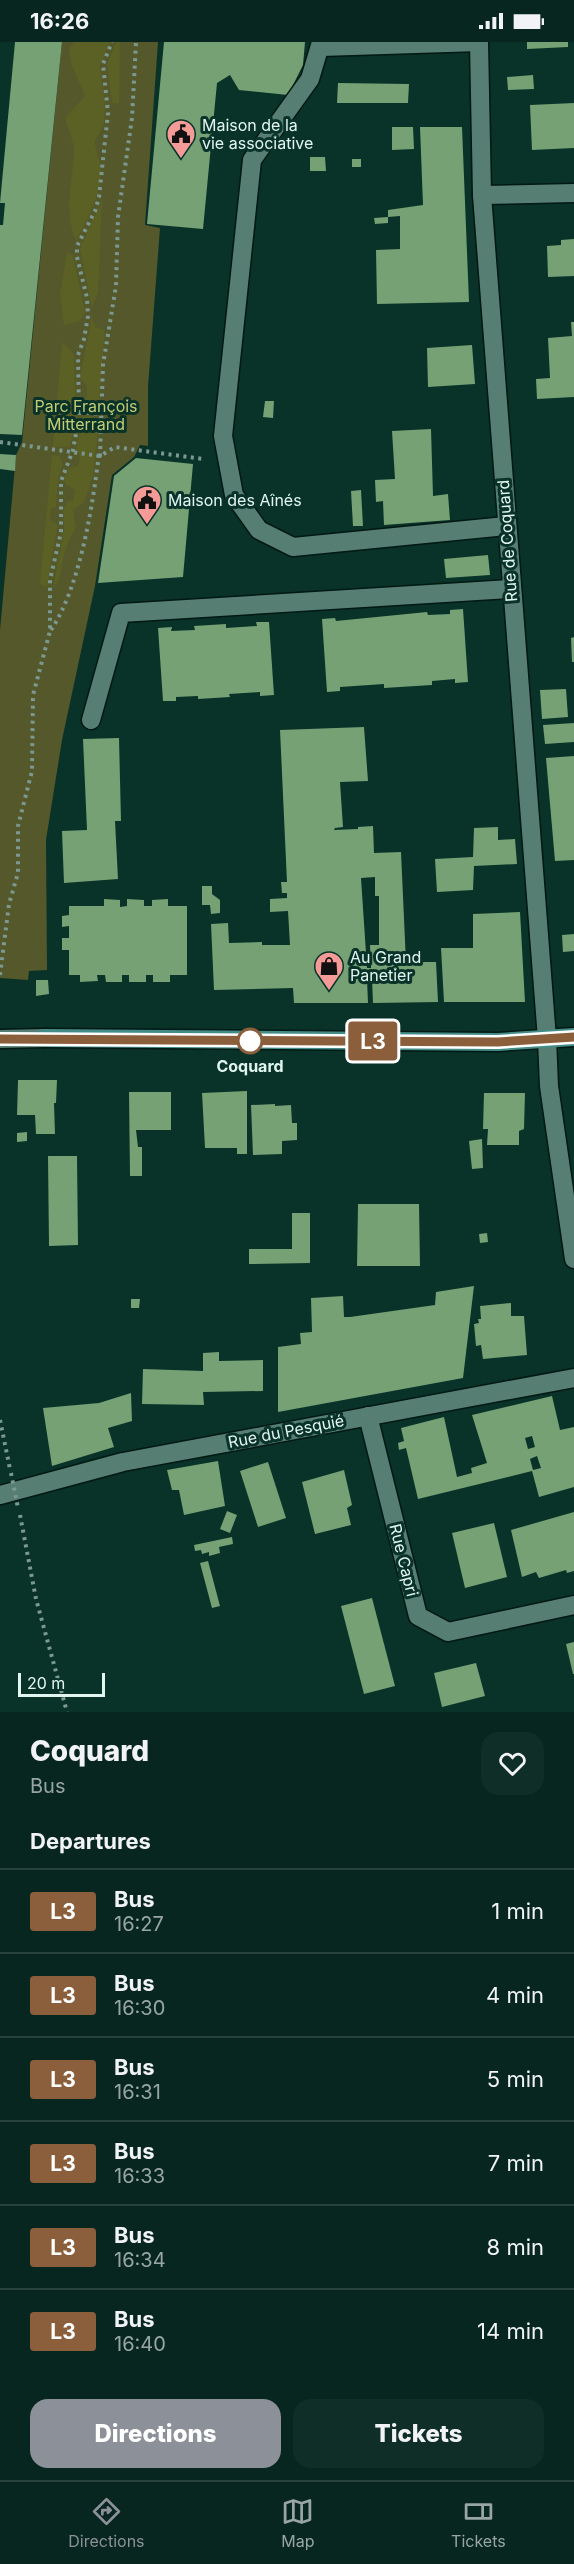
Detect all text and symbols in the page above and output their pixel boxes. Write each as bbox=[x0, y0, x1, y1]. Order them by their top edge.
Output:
text: 16:26 bbox=[30, 8, 89, 34]
place label: Maison de la vie associative bbox=[202, 115, 313, 153]
public building icon: Maison de la vie associative bbox=[165, 118, 197, 160]
park label: Parc François Mitterrand bbox=[34, 396, 138, 434]
street label: Rue de Coquard bbox=[493, 479, 521, 603]
public building icon: Maison des Aînés bbox=[131, 484, 163, 526]
place label: Maison des Aînés bbox=[168, 490, 302, 510]
place label: Au Grand Panetier bbox=[350, 947, 421, 985]
shop icon: Au Grand Panetier bbox=[313, 950, 345, 992]
line badge: L3 bbox=[346, 1022, 400, 1060]
marker: Coquard bbox=[237, 1028, 263, 1054]
text: L3 bbox=[360, 1029, 386, 1054]
place label: Coquard bbox=[216, 1056, 284, 1076]
street label: Rue du Pesquié bbox=[226, 1410, 346, 1452]
street label: Rue Capri bbox=[385, 1522, 423, 1598]
scale bar bbox=[18, 1670, 105, 1698]
text: 20 m bbox=[27, 1673, 65, 1693]
button: heart bbox=[481, 1732, 544, 1795]
text: Coquard bbox=[30, 1734, 149, 1768]
text: Bus bbox=[30, 1774, 65, 1798]
text: Departures bbox=[30, 1828, 151, 1854]
text: Bus bbox=[114, 1886, 155, 1912]
text: 1 min bbox=[491, 1898, 544, 1924]
text: L3 bbox=[50, 1899, 76, 1924]
text: 16:27 bbox=[114, 1912, 164, 1936]
text: Bus bbox=[114, 1970, 155, 1996]
text: 4 min bbox=[486, 1982, 544, 2008]
text: L3 bbox=[50, 1983, 76, 2008]
text: 16:30 bbox=[114, 1996, 165, 2020]
text: Bus bbox=[114, 2054, 155, 2080]
text: 5 min bbox=[487, 2066, 544, 2092]
text: L3 bbox=[50, 2067, 76, 2092]
text: 16:31 bbox=[114, 2080, 161, 2104]
text: Bus bbox=[114, 2138, 155, 2164]
text: 7 min bbox=[488, 2150, 544, 2176]
text: L3 bbox=[50, 2151, 76, 2176]
text: 16:33 bbox=[114, 2164, 165, 2188]
text: Bus bbox=[114, 2222, 155, 2248]
text: 8 min bbox=[487, 2234, 544, 2260]
text: L3 bbox=[50, 2235, 76, 2260]
text: 16:34 bbox=[114, 2248, 166, 2272]
text: Bus bbox=[114, 2306, 155, 2332]
text: 14 min bbox=[477, 2318, 544, 2344]
text: L3 bbox=[50, 2319, 76, 2344]
text: 16:40 bbox=[114, 2332, 166, 2356]
button: Directions bbox=[30, 2399, 281, 2468]
button: Tickets bbox=[293, 2399, 544, 2468]
tab: Directions bbox=[68, 2495, 145, 2551]
tab: Map bbox=[281, 2495, 314, 2551]
tab: Tickets bbox=[451, 2495, 506, 2551]

